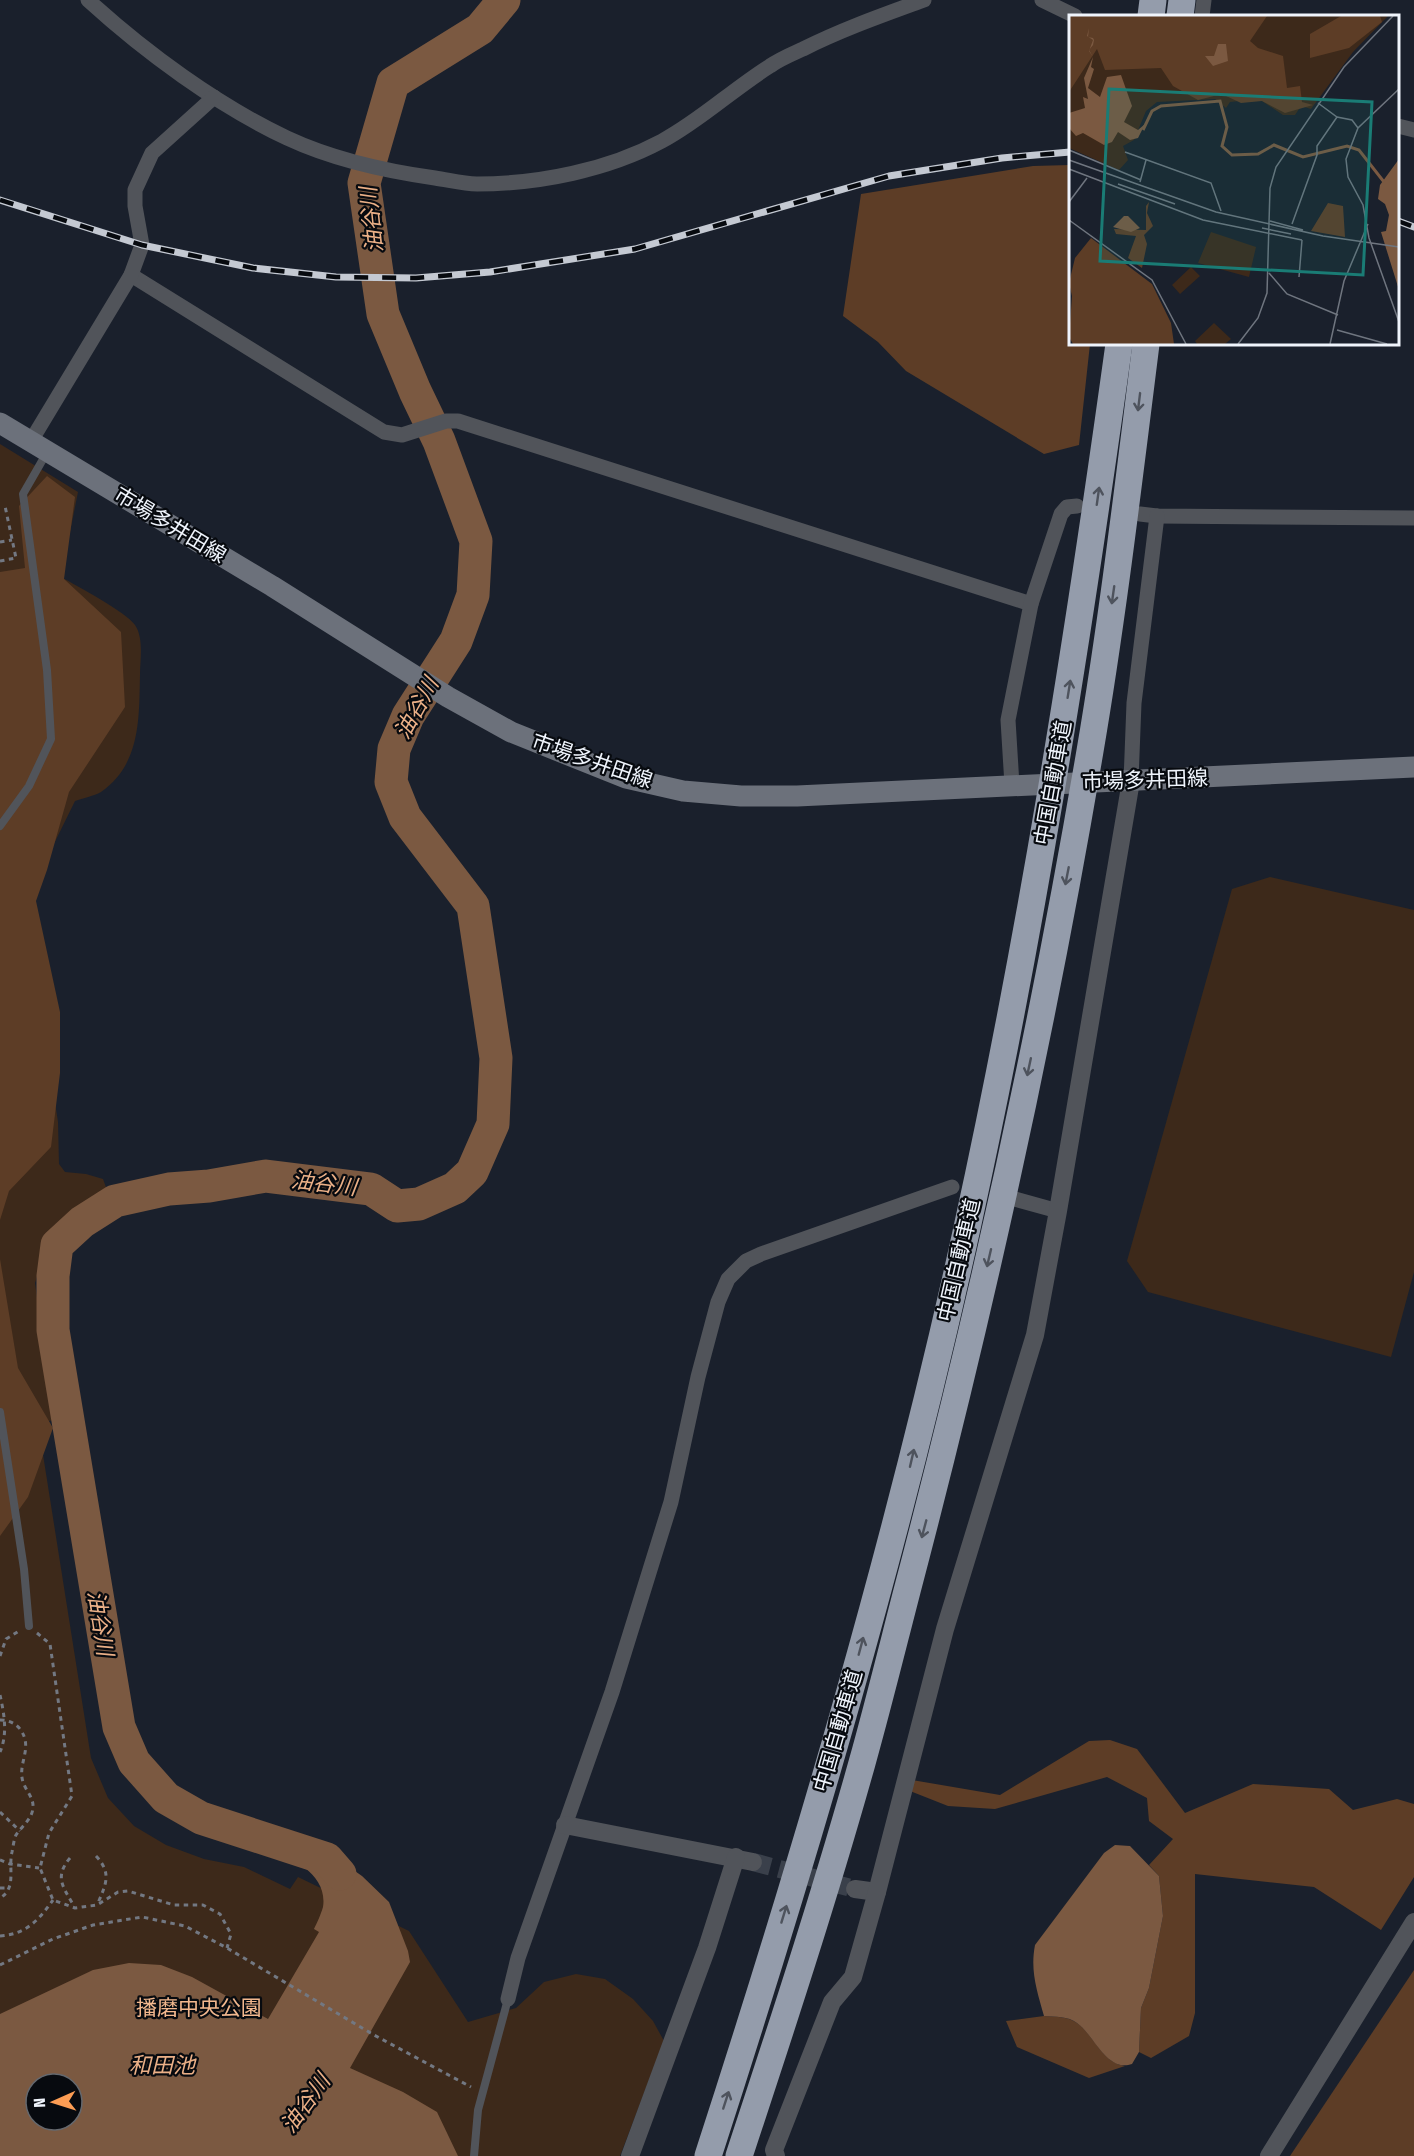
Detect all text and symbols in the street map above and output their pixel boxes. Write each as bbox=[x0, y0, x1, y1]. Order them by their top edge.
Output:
inset map bbox=[1069, 15, 1399, 345]
water label: 油谷川 bbox=[354, 184, 388, 254]
one-way arrow bbox=[1133, 391, 1144, 411]
street label: 市場多井田線 bbox=[109, 481, 231, 569]
one-way arrow bbox=[1093, 487, 1104, 506]
one-way arrow bbox=[1108, 584, 1119, 604]
water label: 油谷川 bbox=[389, 671, 445, 744]
one-way arrow bbox=[1063, 679, 1074, 699]
street label: 中国自動車道 bbox=[1029, 719, 1077, 847]
street label: 市場多井田線 bbox=[528, 728, 656, 794]
street label: 市場多井田線 bbox=[1082, 765, 1208, 795]
one-way arrow bbox=[1061, 866, 1072, 885]
one-way arrow bbox=[1023, 1058, 1035, 1077]
water label: 油谷川 bbox=[290, 1166, 360, 1201]
street label: 中国自動車道 bbox=[932, 1196, 986, 1324]
one-way arrow bbox=[983, 1248, 995, 1267]
one-way arrow bbox=[907, 1449, 919, 1468]
one-way arrow bbox=[917, 1519, 929, 1538]
water label: 油谷川 bbox=[82, 1588, 119, 1660]
one-way arrow bbox=[856, 1637, 868, 1656]
street label: 中国自動車道 bbox=[808, 1667, 868, 1795]
one-way arrow bbox=[779, 1905, 790, 1924]
park label: 播磨中央公園 bbox=[136, 1995, 262, 2021]
water label: 和田池 bbox=[129, 2052, 197, 2079]
water label: 油谷川 bbox=[275, 2067, 337, 2138]
north arrow bbox=[24, 2072, 84, 2132]
one-way arrow bbox=[722, 2091, 733, 2110]
text: N bbox=[30, 2097, 49, 2108]

